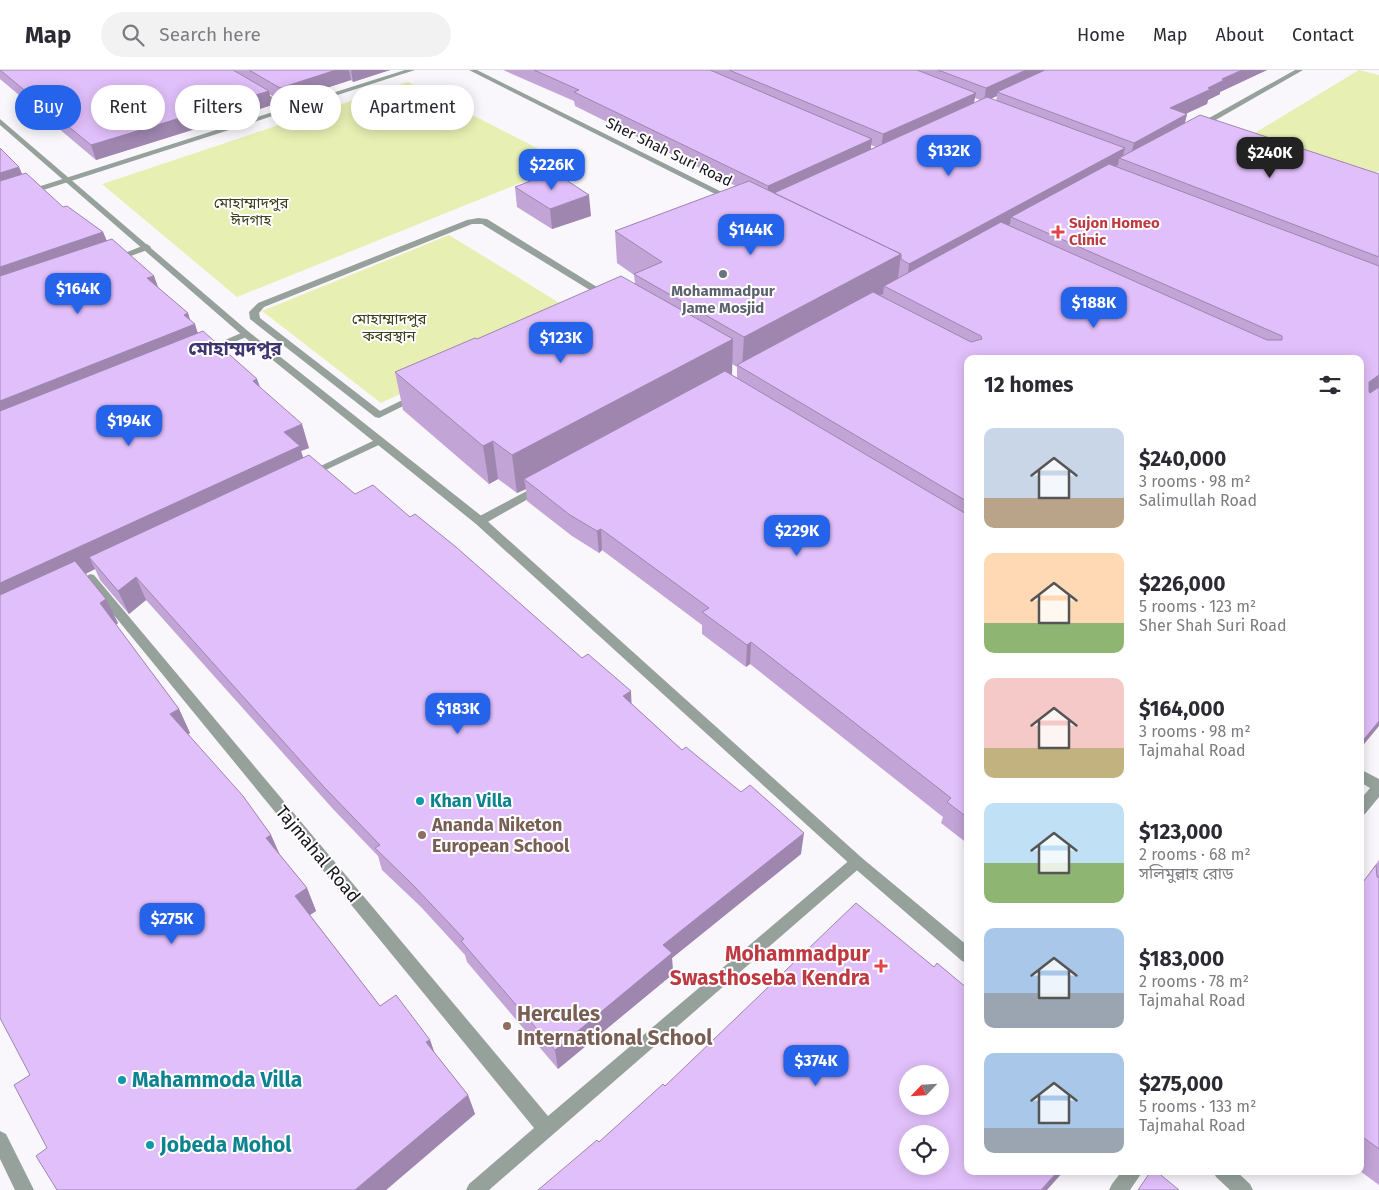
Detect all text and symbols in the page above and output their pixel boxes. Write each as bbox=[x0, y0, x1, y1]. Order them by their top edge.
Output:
search box bbox=[101, 12, 451, 57]
text: Map bbox=[25, 21, 71, 49]
icon: search bbox=[119, 21, 147, 49]
text: Search here bbox=[159, 23, 261, 46]
text: Home bbox=[1077, 24, 1125, 46]
text: Map bbox=[1153, 24, 1187, 46]
text: About bbox=[1215, 24, 1264, 46]
text: Contact bbox=[1292, 24, 1354, 46]
chip: Buy bbox=[15, 85, 81, 130]
chip: Rent bbox=[91, 85, 165, 130]
chip: Filters bbox=[175, 85, 260, 130]
chip: New bbox=[270, 85, 341, 130]
chip: Apartment bbox=[351, 85, 474, 130]
street label: Sher Shah Suri Road bbox=[603, 114, 735, 190]
pin: $132K bbox=[914, 134, 984, 177]
pin: $240K bbox=[1235, 136, 1305, 179]
text: $132K bbox=[928, 141, 970, 160]
text: $240K bbox=[1248, 143, 1292, 162]
pin: $226K bbox=[517, 148, 587, 191]
text: $226K bbox=[530, 155, 574, 174]
park label: মোহাম্মাদপুর ঈদগাহ bbox=[214, 194, 289, 229]
pin: $144K bbox=[716, 214, 786, 256]
place label: Sujon Homeo Clinic bbox=[1069, 214, 1160, 249]
text: $144K bbox=[729, 220, 773, 239]
marker: Sujon Homeo Clinic bbox=[1051, 225, 1065, 239]
marker: Mohammadpur Jame Mosjid bbox=[717, 268, 729, 280]
pin: $164K bbox=[43, 272, 113, 315]
text: $164K bbox=[56, 279, 100, 298]
place label: Mohammadpur Jame Mosjid bbox=[671, 282, 776, 317]
pin: $188K bbox=[1059, 286, 1129, 329]
text: $188K bbox=[1072, 293, 1116, 312]
park label: মোহাম্মাদপুর কবরস্থান bbox=[352, 310, 427, 345]
pin: $123K bbox=[526, 322, 596, 364]
text: $123K bbox=[540, 328, 582, 347]
district label: মোহাম্মদপুর bbox=[188, 337, 282, 360]
icon: filters bbox=[1316, 371, 1344, 399]
text: 12 homes bbox=[984, 372, 1073, 398]
pin: $194K bbox=[94, 404, 164, 447]
text: $194K bbox=[107, 411, 151, 430]
text: $240,000 bbox=[1139, 446, 1226, 472]
icon: home bbox=[1024, 448, 1084, 508]
text: 3 rooms · 98 m² bbox=[1139, 472, 1251, 491]
text: Salimullah Road bbox=[1139, 491, 1257, 510]
pin: $229K bbox=[762, 514, 832, 557]
text: $229K bbox=[775, 521, 819, 540]
text: $226,000 bbox=[1139, 571, 1225, 597]
icon: home bbox=[1024, 573, 1084, 633]
text: 5 rooms · 123 m² bbox=[1139, 597, 1256, 616]
text: Sher Shah Suri Road bbox=[1139, 616, 1287, 635]
pin: $183K bbox=[423, 692, 493, 735]
text: $164,000 bbox=[1139, 696, 1225, 722]
icon: home bbox=[1024, 698, 1084, 758]
text: $183K bbox=[436, 699, 480, 718]
text: 3 rooms · 98 m² bbox=[1139, 722, 1251, 741]
text: Tajmahal Road bbox=[1139, 741, 1246, 760]
place label: Khan Villa bbox=[430, 790, 512, 812]
marker: Khan Villa bbox=[414, 795, 426, 807]
street label: Tajmahal Road bbox=[271, 801, 365, 907]
place label: Ananda Niketon European School bbox=[431, 814, 570, 857]
text: $123,000 bbox=[1139, 819, 1223, 845]
icon: home bbox=[1024, 823, 1084, 883]
marker: Ananda Niketon European School bbox=[416, 829, 428, 841]
text: 2 rooms · 68 m² bbox=[1139, 845, 1251, 864]
text: সলিমুল্লাহ রোড bbox=[1139, 864, 1233, 883]
pin: $275K bbox=[137, 902, 207, 945]
text: $275K bbox=[151, 909, 193, 928]
place label: Mohammadpur Swasthoseba Kendra bbox=[670, 941, 871, 991]
text: $183,000 bbox=[1139, 946, 1224, 972]
icon: home bbox=[1024, 948, 1084, 1008]
marker: Mohammadpur Swasthoseba Kendra bbox=[874, 959, 888, 973]
text: 2 rooms · 78 m² bbox=[1139, 972, 1249, 991]
text: Tajmahal Road bbox=[1139, 991, 1246, 1010]
place label: Hercules International School bbox=[517, 1001, 713, 1051]
marker: Hercules International School bbox=[501, 1020, 513, 1032]
pin: $374K bbox=[781, 1044, 851, 1087]
text: $374K bbox=[794, 1051, 838, 1070]
north arrow bbox=[899, 1065, 949, 1115]
map controls bbox=[899, 1065, 949, 1175]
place label: Mahammoda Villa bbox=[132, 1067, 302, 1093]
text: $275,000 bbox=[1139, 1071, 1223, 1097]
icon: home bbox=[1024, 1073, 1084, 1133]
marker: Mahammoda Villa bbox=[116, 1074, 128, 1086]
text: 5 rooms · 133 m² bbox=[1139, 1097, 1256, 1116]
text: Tajmahal Road bbox=[1139, 1116, 1246, 1135]
button: locate bbox=[899, 1125, 949, 1175]
place label: Jobeda Mohol bbox=[159, 1132, 292, 1158]
marker: Jobeda Mohol bbox=[144, 1139, 156, 1151]

